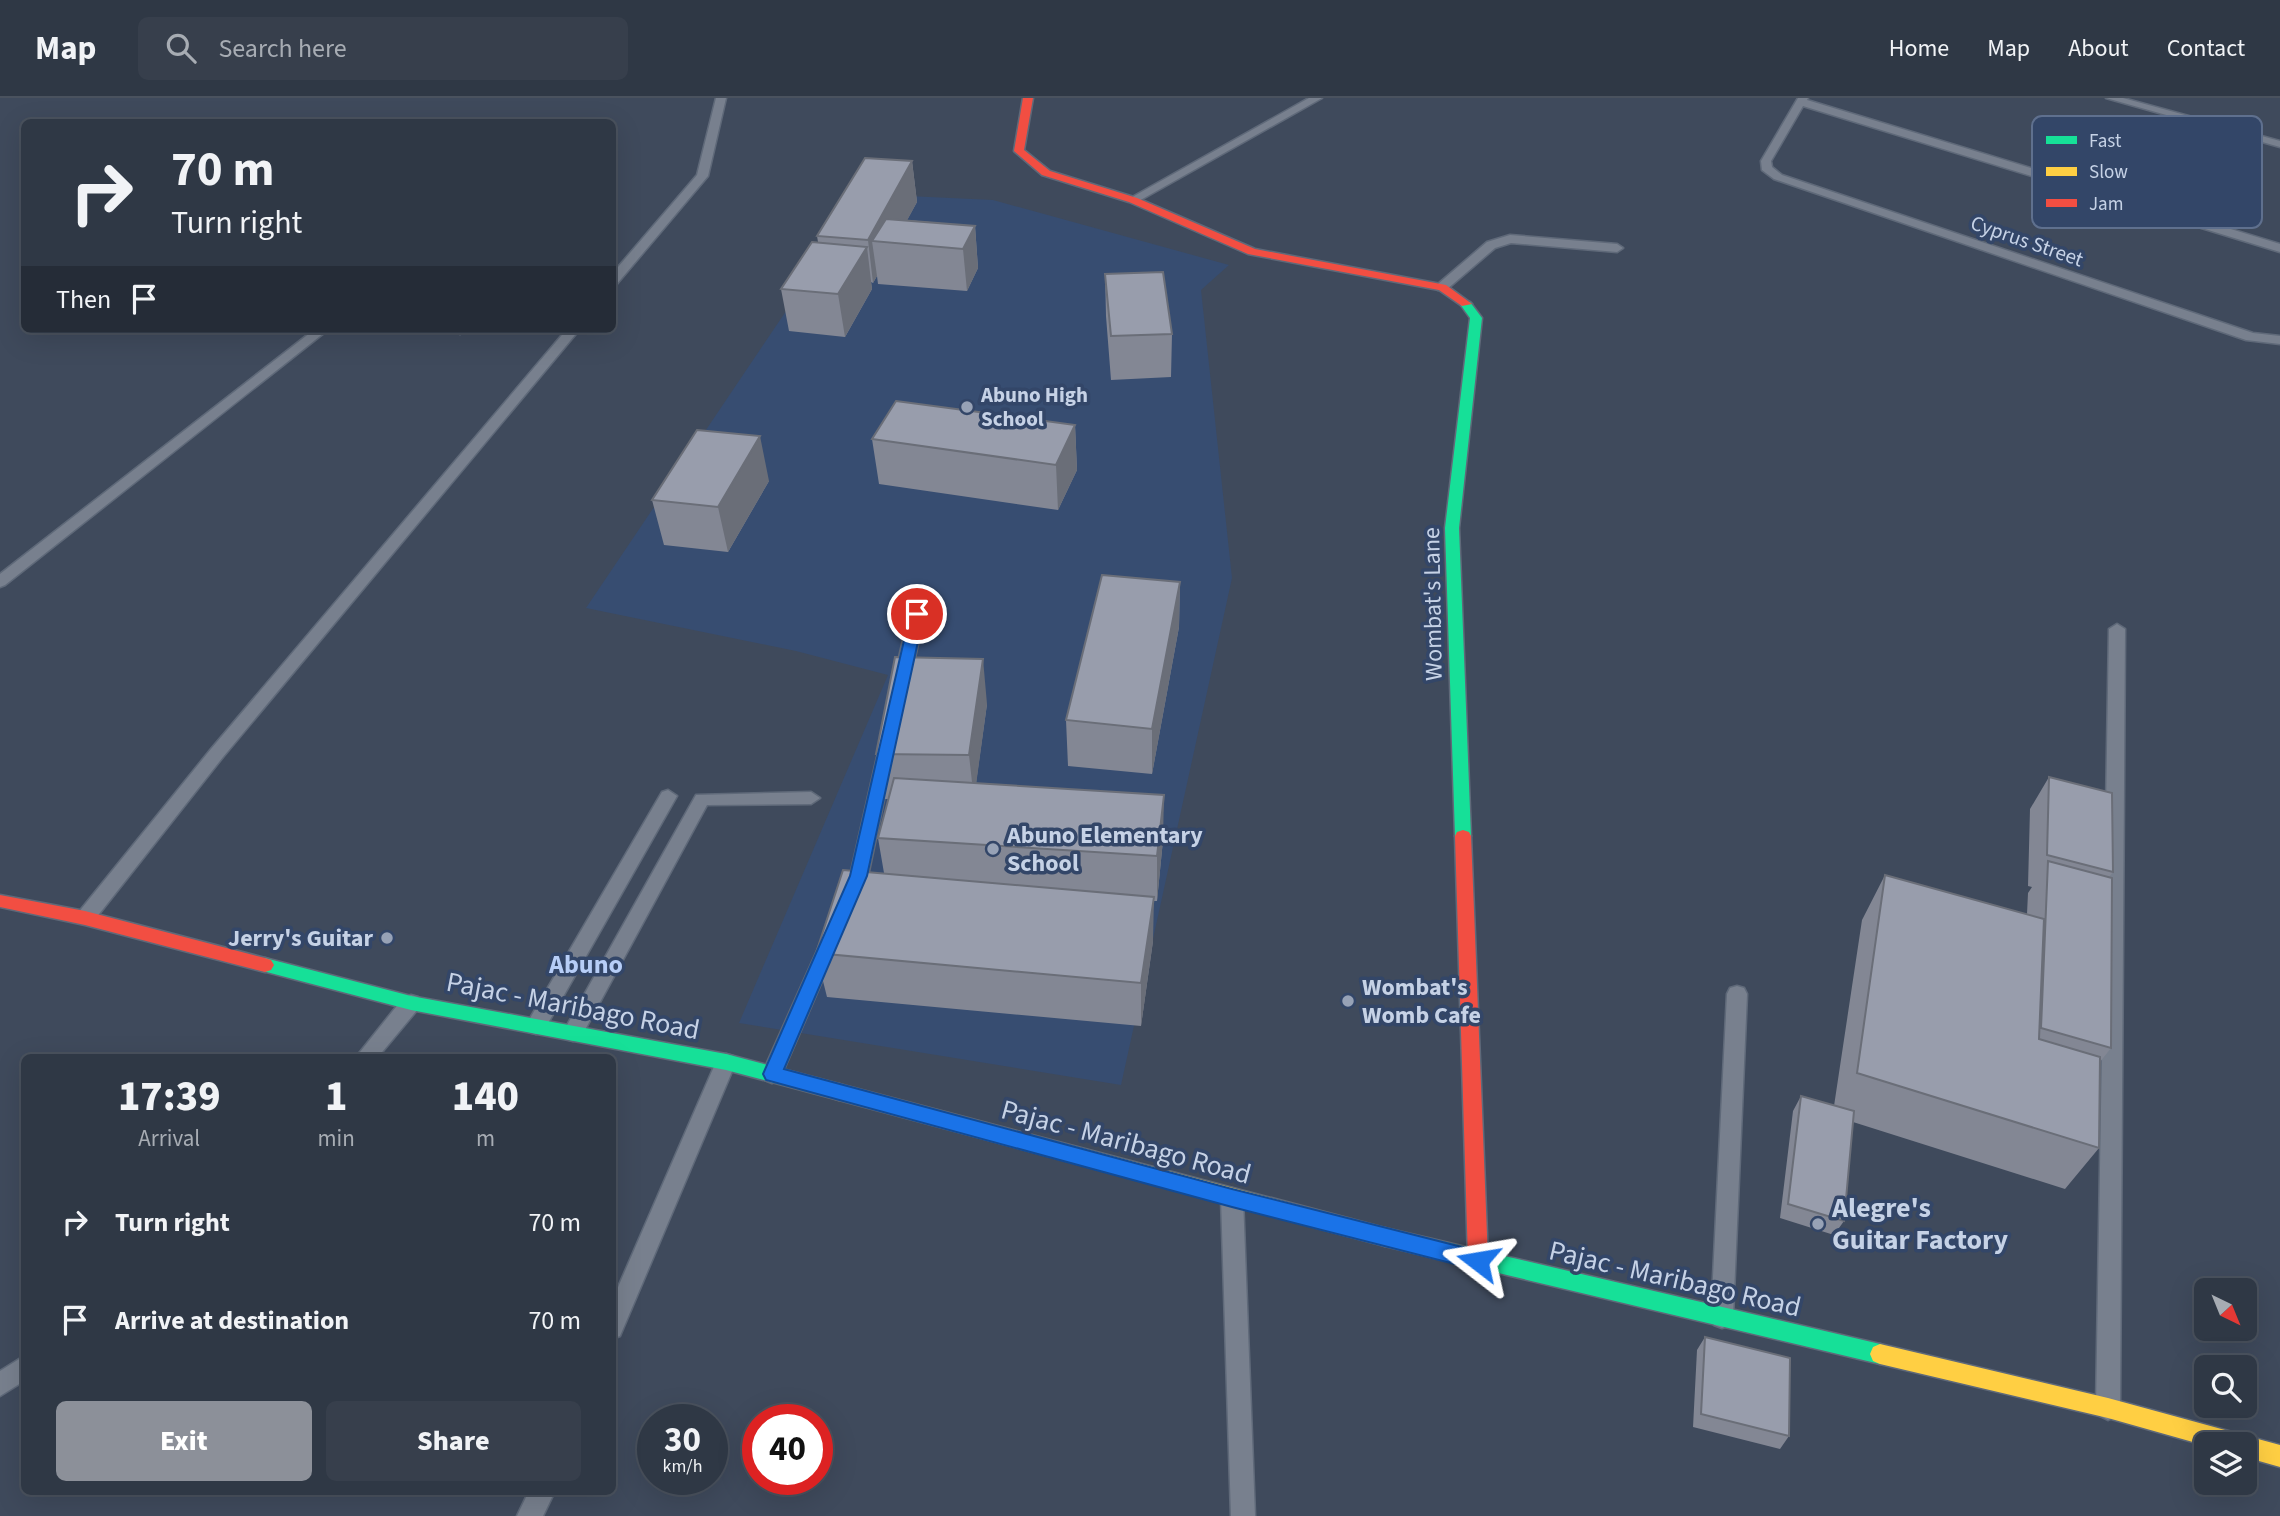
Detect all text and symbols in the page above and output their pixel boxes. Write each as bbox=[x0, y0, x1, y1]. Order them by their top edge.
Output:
search box bbox=[138, 17, 628, 80]
text: Map bbox=[35, 25, 96, 72]
icon: search bbox=[162, 29, 200, 67]
text: Search here bbox=[218, 30, 347, 67]
text: Home bbox=[1889, 31, 1949, 66]
text: Map bbox=[1987, 31, 2030, 66]
text: About bbox=[2068, 31, 2129, 66]
text: Contact bbox=[2167, 31, 2245, 66]
legend bbox=[2032, 116, 2262, 228]
text: Fast bbox=[2089, 128, 2122, 155]
text: 70 m bbox=[171, 135, 275, 205]
icon: right bbox=[56, 147, 147, 238]
text: Slow bbox=[2089, 159, 2128, 186]
text: Jam bbox=[2089, 191, 2123, 218]
text: Turn right bbox=[171, 200, 302, 246]
street label: Cyprus Street bbox=[1967, 208, 2087, 274]
icon: arrive bbox=[125, 280, 163, 318]
text: Then bbox=[56, 281, 111, 318]
place label: Abuno High School bbox=[980, 380, 1088, 434]
marker: Abuno High School bbox=[959, 399, 975, 415]
street label: Wombat's Lane bbox=[1414, 527, 1452, 681]
pin bbox=[887, 584, 947, 644]
icon: arrive bbox=[898, 595, 936, 633]
place label: Abuno Elementary School bbox=[1006, 818, 1203, 881]
marker: Abuno Elementary School bbox=[985, 841, 1001, 857]
place label: Jerry's Guitar bbox=[228, 921, 373, 956]
marker: Jerry's Guitar bbox=[379, 930, 395, 946]
district label: Abuno bbox=[548, 946, 623, 983]
street label: Pajac - Maribago Road bbox=[443, 962, 703, 1050]
place label: Wombat's Womb Cafe bbox=[1362, 970, 1481, 1033]
marker: Wombat's Womb Cafe bbox=[1340, 993, 1356, 1009]
text: 17:39 bbox=[118, 1067, 221, 1127]
text: 1 bbox=[325, 1067, 347, 1127]
text: 140 bbox=[452, 1067, 519, 1127]
street label: Pajac - Maribago Road bbox=[997, 1089, 1255, 1195]
text: Arrival bbox=[138, 1122, 200, 1155]
text: min bbox=[318, 1122, 355, 1155]
text: m bbox=[476, 1122, 495, 1155]
place label: Alegre's Guitar Factory bbox=[1831, 1188, 2008, 1260]
icon: right bbox=[56, 1203, 94, 1241]
text: Turn right bbox=[115, 1204, 230, 1241]
text: 70 m bbox=[528, 1204, 581, 1241]
marker: Alegre's Guitar Factory bbox=[1810, 1216, 1826, 1232]
position arrow bbox=[1441, 1224, 1515, 1298]
street label: Pajac - Maribago Road bbox=[1545, 1231, 1805, 1327]
north arrow bbox=[2194, 1278, 2258, 1340]
map controls bbox=[2194, 1278, 2257, 1495]
icon: arrive bbox=[56, 1301, 94, 1339]
text: Arrive at destination bbox=[115, 1302, 349, 1339]
text: 70 m bbox=[528, 1302, 581, 1339]
button: search bbox=[2194, 1355, 2257, 1418]
button: Exit bbox=[56, 1401, 312, 1481]
button: Share bbox=[326, 1401, 581, 1481]
speed limit sign: 40 bbox=[742, 1404, 833, 1495]
text: 30 bbox=[664, 1415, 701, 1465]
button: layers bbox=[2194, 1432, 2257, 1495]
text: km/h bbox=[663, 1454, 702, 1479]

